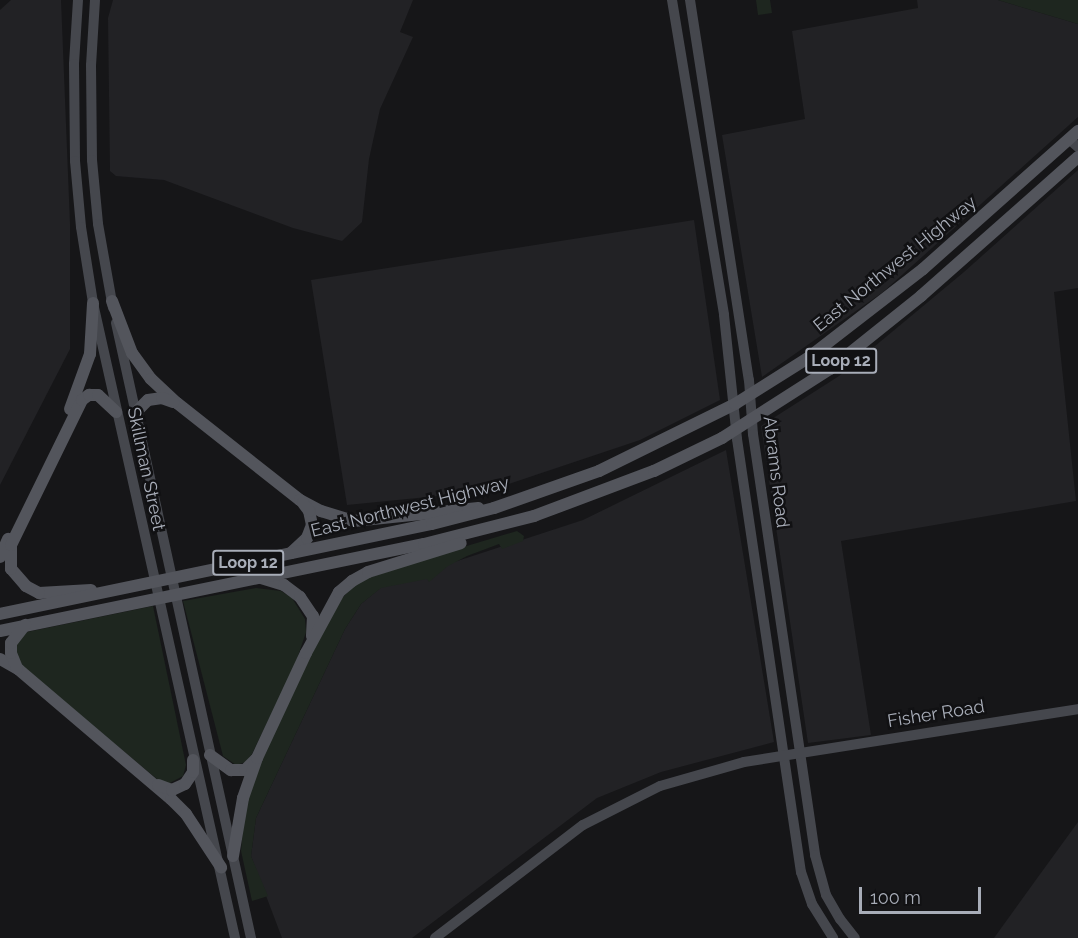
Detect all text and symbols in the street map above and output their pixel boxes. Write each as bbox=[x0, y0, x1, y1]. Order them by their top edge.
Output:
street label: East Northwest Highway bbox=[809, 192, 981, 336]
road number: Loop 12 bbox=[805, 348, 877, 374]
street label: Skillman Street bbox=[122, 405, 170, 533]
street label: Abrams Road bbox=[758, 415, 794, 529]
street label: East Northwest Highway bbox=[309, 472, 511, 542]
road number: Loop 12 bbox=[212, 550, 284, 576]
street label: Fisher Road bbox=[886, 696, 986, 732]
scale bar bbox=[862, 875, 984, 913]
text: 100 m bbox=[870, 887, 921, 908]

